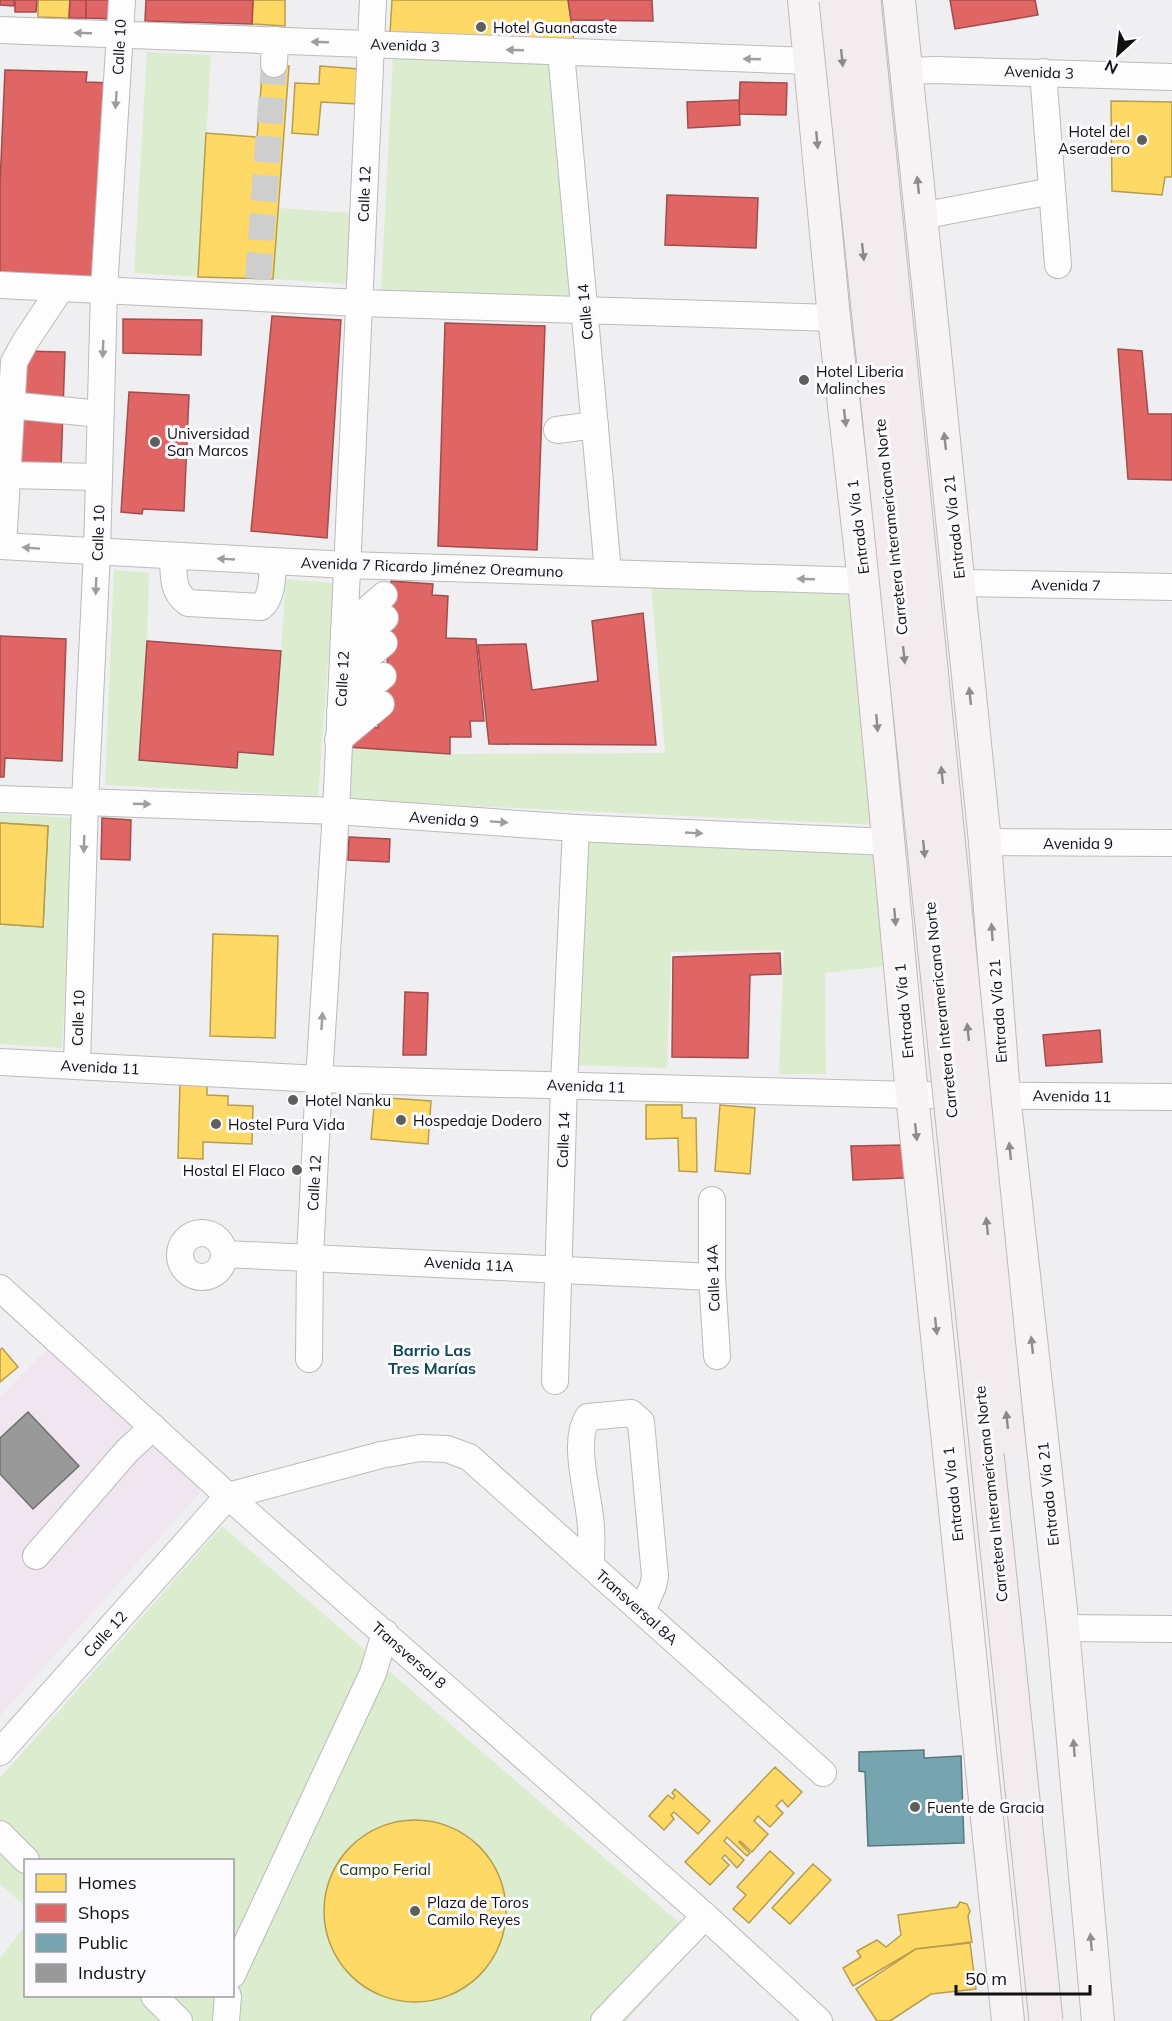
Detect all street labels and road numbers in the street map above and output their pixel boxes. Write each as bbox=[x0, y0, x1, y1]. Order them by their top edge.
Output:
street label: Calle 10 bbox=[108, 18, 130, 76]
street label: Avenida 3 bbox=[370, 34, 440, 56]
street label: Avenida 3 bbox=[1004, 61, 1074, 83]
street label: Calle 12 bbox=[354, 166, 374, 222]
street label: Calle 14 bbox=[573, 283, 597, 341]
street label: Carretera Interamericana Norte bbox=[870, 418, 912, 636]
street label: Entrada Vía 21 bbox=[939, 474, 969, 580]
street label: Entrada Vía 1 bbox=[843, 479, 873, 575]
street label: Calle 10 bbox=[88, 505, 108, 561]
street label: Avenida 7 Ricardo Jiménez Oreamuno bbox=[300, 553, 564, 581]
street label: Avenida 7 bbox=[1031, 575, 1101, 595]
street label: Calle 12 bbox=[331, 650, 353, 708]
street label: Avenida 9 bbox=[408, 807, 480, 831]
street label: Avenida 9 bbox=[1043, 834, 1113, 853]
street label: Carretera Interamericana Norte bbox=[920, 901, 962, 1119]
street label: Entrada Vía 21 bbox=[985, 958, 1011, 1064]
street label: Entrada Vía 1 bbox=[890, 963, 918, 1059]
street label: Calle 10 bbox=[68, 990, 88, 1046]
street label: Avenida 11 bbox=[60, 1055, 140, 1079]
street label: Avenida 11 bbox=[546, 1075, 626, 1097]
street label: Avenida 11 bbox=[1032, 1086, 1112, 1106]
street label: Calle 14 bbox=[553, 1112, 573, 1168]
street label: Calle 12 bbox=[303, 1154, 325, 1212]
street label: Calle 14A bbox=[702, 1244, 724, 1312]
street label: Avenida 11A bbox=[424, 1252, 514, 1276]
street label: Carretera Interamericana Norte bbox=[970, 1385, 1012, 1603]
street label: Entrada Vía 21 bbox=[1033, 1441, 1063, 1547]
street label: Entrada Vía 1 bbox=[939, 1446, 967, 1542]
street label: Transversal 8A bbox=[592, 1565, 682, 1649]
street label: Calle 12 bbox=[79, 1607, 131, 1661]
street label: Transversal 8 bbox=[368, 1617, 450, 1693]

